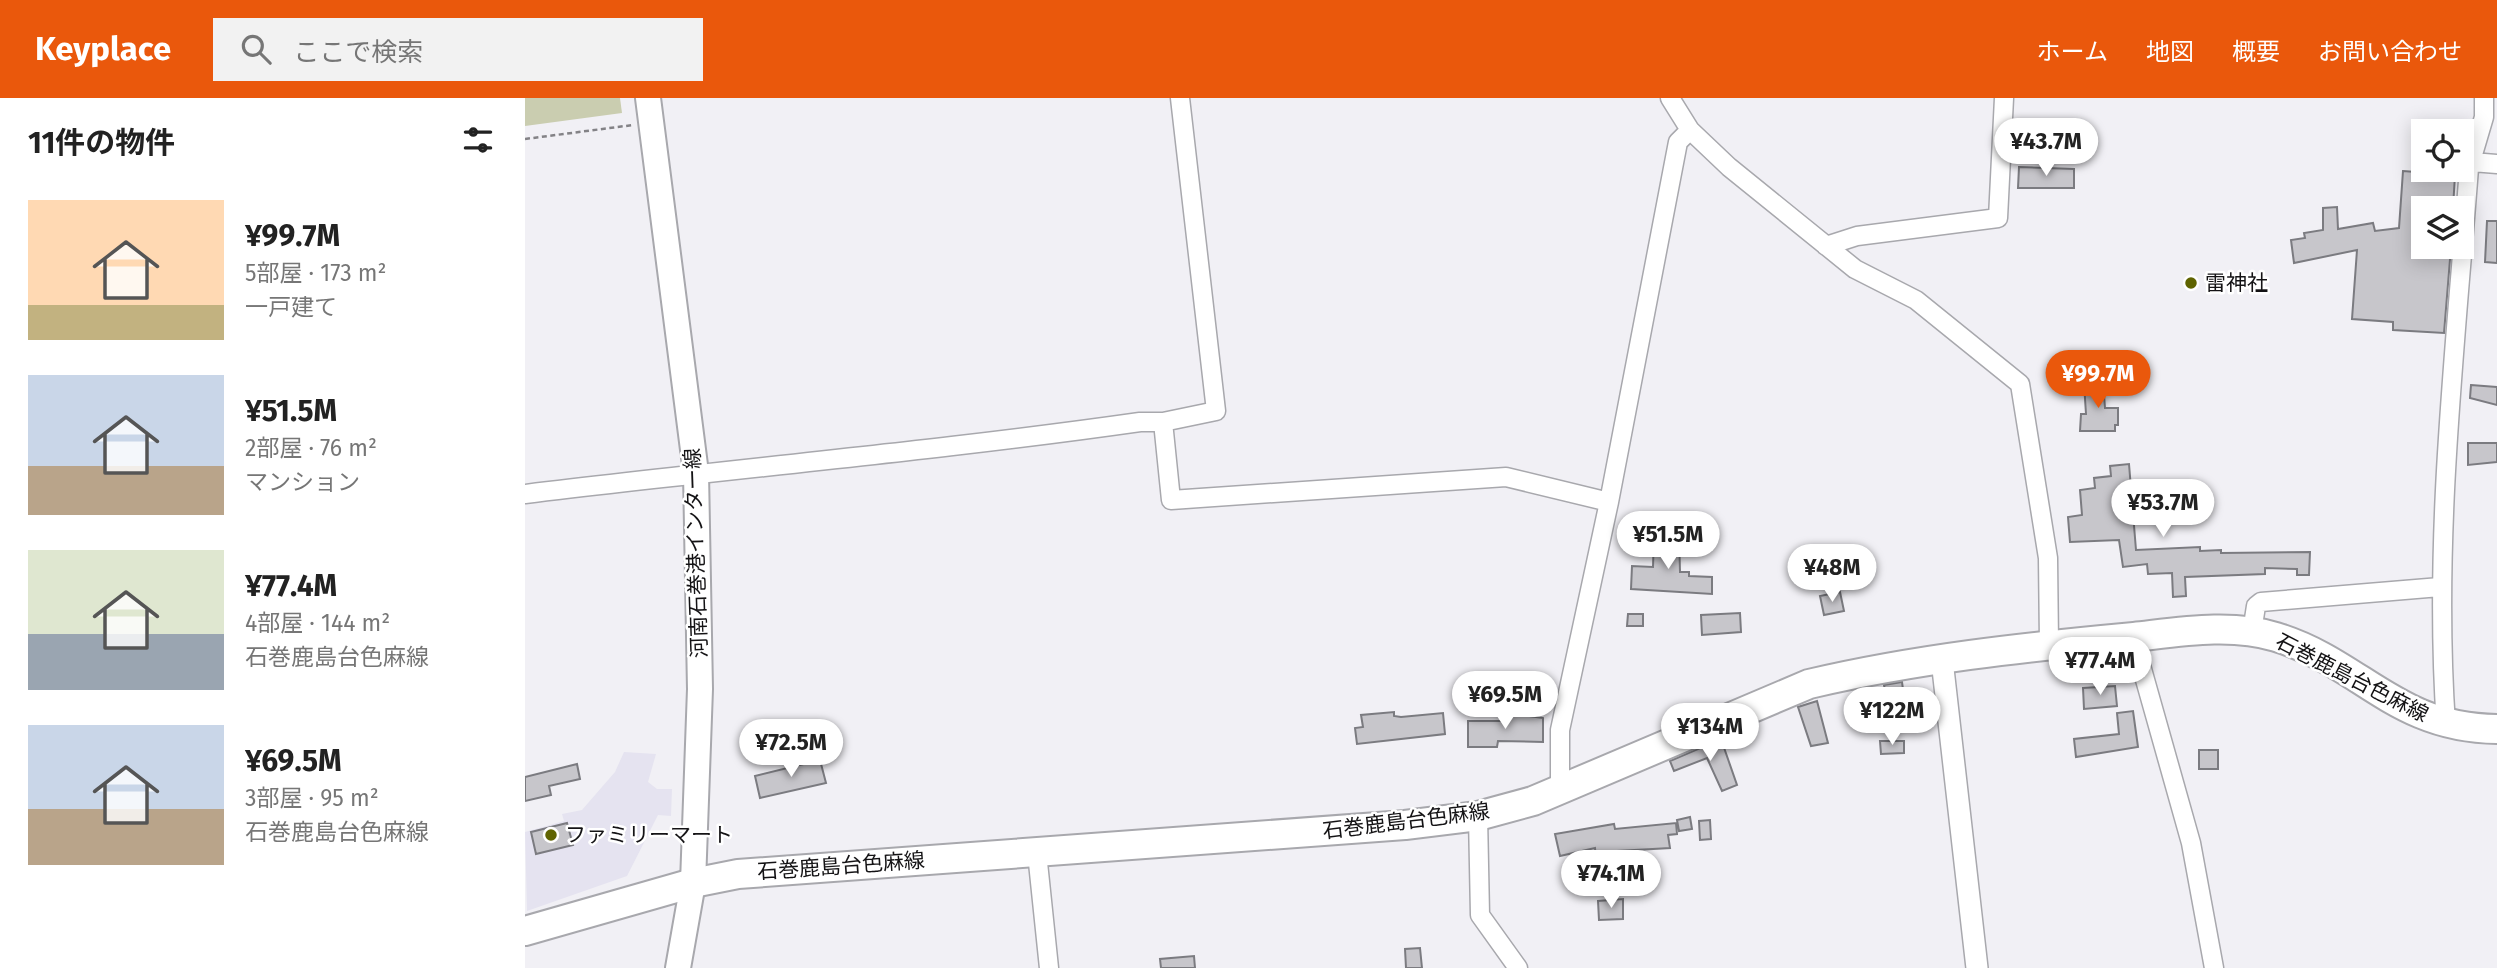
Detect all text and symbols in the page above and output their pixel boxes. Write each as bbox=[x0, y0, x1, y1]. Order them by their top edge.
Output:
search box bbox=[213, 18, 703, 81]
text: Keyplace bbox=[35, 29, 171, 69]
icon: search bbox=[237, 30, 275, 68]
text: ここで検索 bbox=[293, 37, 423, 68]
text: ホーム bbox=[2037, 38, 2108, 66]
text: 地図 bbox=[2146, 38, 2194, 66]
text: 概要 bbox=[2232, 38, 2280, 66]
text: お問い合わせ bbox=[2318, 38, 2462, 66]
pin: ¥43.7M bbox=[1989, 118, 2103, 178]
map controls bbox=[2411, 119, 2474, 259]
button: locate bbox=[2411, 119, 2474, 182]
icon: filters bbox=[459, 121, 497, 159]
text: 11件の物件 bbox=[28, 125, 175, 161]
text: ¥43.7M bbox=[2010, 127, 2082, 155]
button: layers bbox=[2411, 196, 2474, 259]
text: ¥99.7M bbox=[245, 218, 340, 254]
icon: home bbox=[84, 228, 168, 312]
text: 5部屋 · 173 m² bbox=[245, 259, 387, 287]
place label: 雷神社 bbox=[2205, 270, 2268, 296]
marker: 雷神社 bbox=[2183, 275, 2199, 291]
text: 一戸建て bbox=[245, 293, 337, 321]
pin: ¥99.7M bbox=[2041, 350, 2155, 410]
text: ¥99.7M bbox=[2062, 359, 2134, 387]
text: ¥51.5M bbox=[245, 393, 337, 429]
icon: home bbox=[84, 403, 168, 487]
text: 2部屋 · 76 m² bbox=[245, 434, 377, 462]
street label: 河南石巻港インター線 bbox=[679, 448, 713, 658]
text: マンション bbox=[245, 468, 360, 496]
pin: ¥53.7M bbox=[2106, 480, 2220, 539]
text: ¥53.7M bbox=[2127, 488, 2199, 516]
pin: ¥51.5M bbox=[1611, 512, 1725, 571]
text: ¥51.5M bbox=[1633, 520, 1703, 548]
pin: ¥48M bbox=[1791, 545, 1873, 604]
text: ¥48M bbox=[1803, 553, 1861, 581]
text: ¥77.4M bbox=[245, 568, 337, 604]
icon: home bbox=[84, 578, 168, 662]
text: 4部屋 · 144 m² bbox=[245, 609, 390, 637]
street label: 石巻鹿島台色麻線 bbox=[2271, 628, 2433, 728]
pin: ¥77.4M bbox=[2043, 638, 2157, 697]
text: 石巻鹿島台色麻線 bbox=[245, 643, 429, 671]
text: ¥77.4M bbox=[2065, 646, 2135, 674]
pin: ¥69.5M bbox=[1448, 672, 1562, 731]
text: ¥69.5M bbox=[1468, 680, 1542, 708]
pin: ¥122M bbox=[1843, 688, 1941, 747]
text: ¥122M bbox=[1860, 696, 1924, 724]
pin: ¥134M bbox=[1661, 704, 1759, 763]
text: ¥134M bbox=[1677, 712, 1743, 740]
pin: ¥72.5M bbox=[734, 720, 848, 779]
text: ¥72.5M bbox=[755, 728, 827, 756]
text: ¥69.5M bbox=[245, 743, 342, 779]
icon: home bbox=[84, 753, 168, 837]
text: 3部屋 · 95 m² bbox=[245, 784, 379, 812]
street label: 石巻鹿島台色麻線 bbox=[1321, 798, 1491, 844]
text: 石巻鹿島台色麻線 bbox=[245, 818, 429, 846]
place label: ファミリーマート bbox=[565, 822, 733, 848]
marker: ファミリーマート bbox=[543, 827, 559, 843]
street label: 石巻鹿島台色麻線 bbox=[756, 847, 926, 885]
pin: ¥74.1M bbox=[1554, 850, 1668, 910]
text: ¥74.1M bbox=[1577, 859, 1645, 887]

